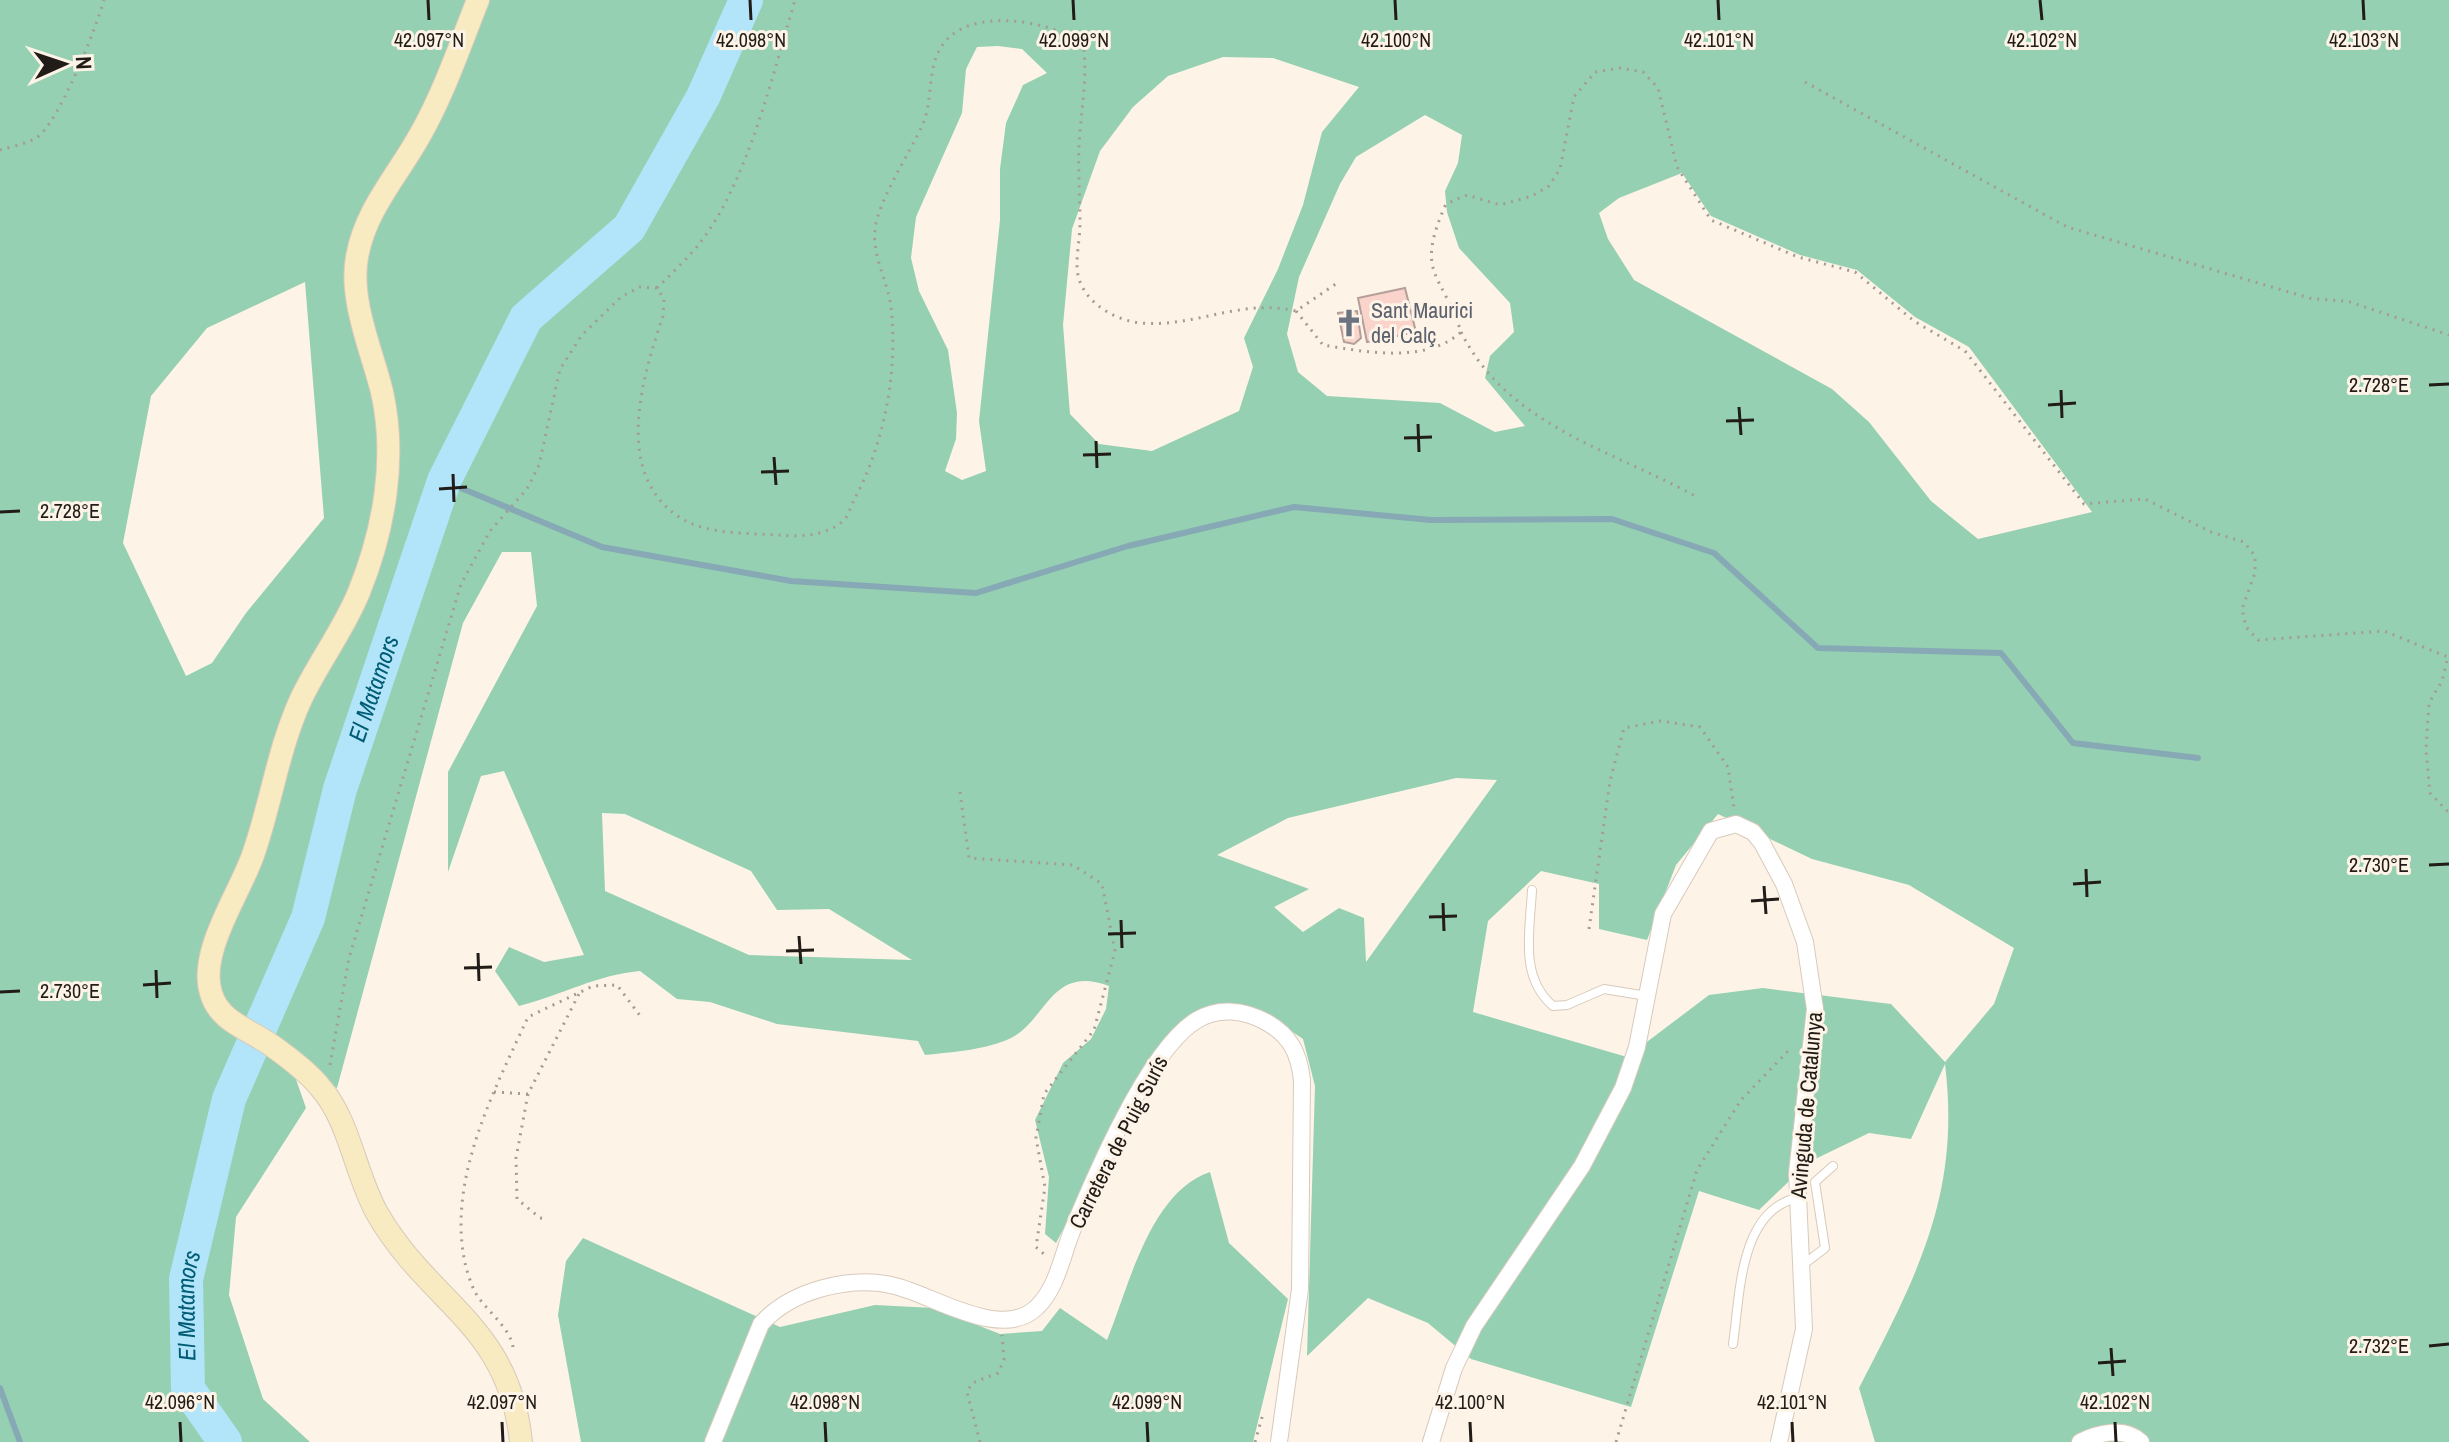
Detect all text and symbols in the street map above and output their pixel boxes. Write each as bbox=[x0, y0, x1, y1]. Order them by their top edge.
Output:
north arrow bbox=[24, 24, 104, 104]
text: 42.097°N bbox=[394, 26, 464, 53]
text: 42.098°N bbox=[716, 26, 786, 53]
text: 42.099°N bbox=[1039, 26, 1109, 53]
text: 42.100°N bbox=[1361, 26, 1431, 53]
text: 42.101°N bbox=[1684, 26, 1754, 53]
text: 42.102°N bbox=[2007, 26, 2077, 53]
text: 42.103°N bbox=[2329, 26, 2399, 53]
text: N bbox=[69, 56, 99, 70]
place label: Sant Maurici del Calç bbox=[1371, 295, 1473, 350]
church icon: Sant Maurici del Calç bbox=[1334, 308, 1364, 338]
text: 2.728°E bbox=[2349, 371, 2409, 398]
text: 2.728°E bbox=[40, 497, 100, 524]
water label: El Matamors bbox=[340, 631, 406, 746]
text: 2.730°E bbox=[2349, 851, 2409, 878]
text: 2.730°E bbox=[40, 977, 100, 1004]
street label: Avinguda de Catalunya bbox=[1783, 1010, 1829, 1201]
street label: Carretera de Puig Surís bbox=[1061, 1050, 1175, 1234]
water label: El Matamors bbox=[169, 1247, 207, 1361]
text: 2.732°E bbox=[2349, 1332, 2409, 1359]
text: 42.096°N bbox=[145, 1388, 215, 1415]
text: 42.097°N bbox=[467, 1388, 537, 1415]
text: 42.098°N bbox=[790, 1388, 860, 1415]
text: 42.099°N bbox=[1112, 1388, 1182, 1415]
text: 42.100°N bbox=[1435, 1388, 1505, 1415]
text: 42.101°N bbox=[1757, 1388, 1827, 1415]
text: 42.102°N bbox=[2080, 1388, 2150, 1415]

